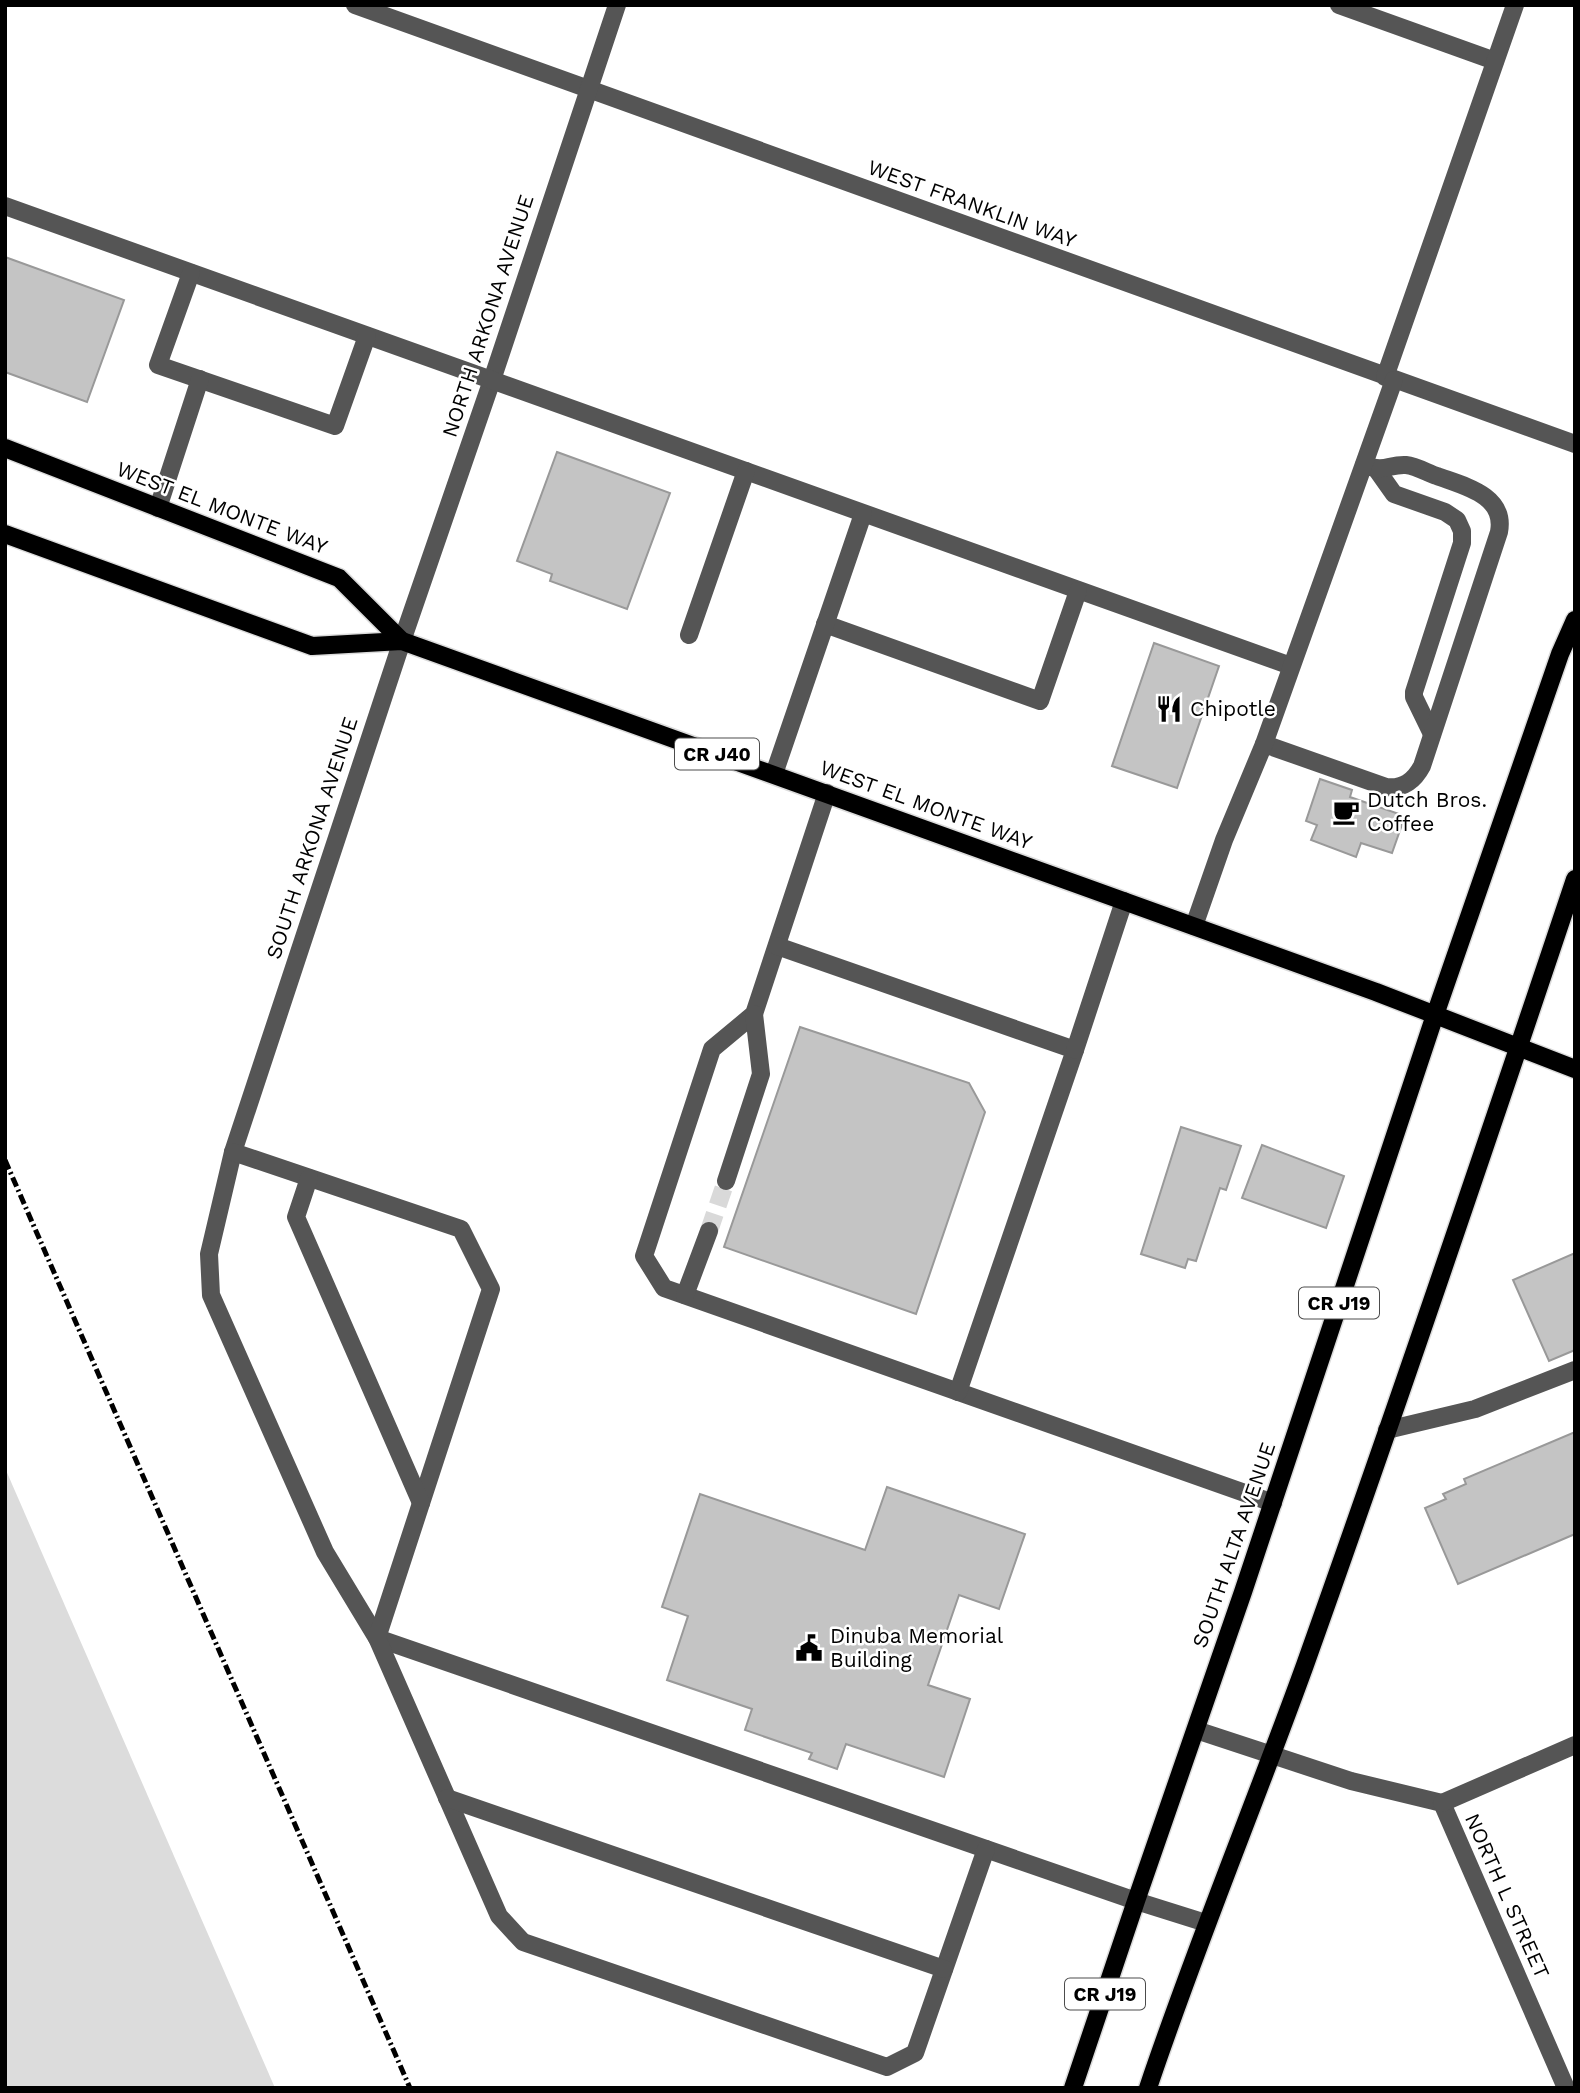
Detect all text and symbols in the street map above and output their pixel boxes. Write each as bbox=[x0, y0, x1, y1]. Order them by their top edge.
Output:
street label: WEST FRANKLIN WAY bbox=[864, 154, 1080, 253]
street label: NORTH ARKONA AVENUE bbox=[436, 191, 539, 440]
street label: WEST EL MONTE WAY bbox=[113, 456, 331, 559]
restaurant icon: Chipotle bbox=[1154, 694, 1184, 724]
place label: Chipotle bbox=[1190, 696, 1276, 721]
street label: SOUTH ARKONA AVENUE bbox=[261, 714, 363, 962]
road number: CR J40 bbox=[675, 738, 759, 769]
street label: WEST EL MONTE WAY bbox=[817, 754, 1036, 855]
place label: Dutch Bros. Coffee bbox=[1367, 787, 1487, 836]
cafe icon: Dutch Bros. Coffee bbox=[1331, 797, 1361, 827]
road number: CR J19 bbox=[1299, 1288, 1379, 1318]
street label: SOUTH ALTA AVENUE bbox=[1187, 1439, 1280, 1651]
place label: Dinuba Memorial Building bbox=[830, 1623, 1004, 1672]
public building icon: Dinuba Memorial Building bbox=[794, 1633, 824, 1663]
street label: NORTH L STREET bbox=[1460, 1809, 1555, 1982]
road number: CR J19 bbox=[1065, 1978, 1145, 2010]

